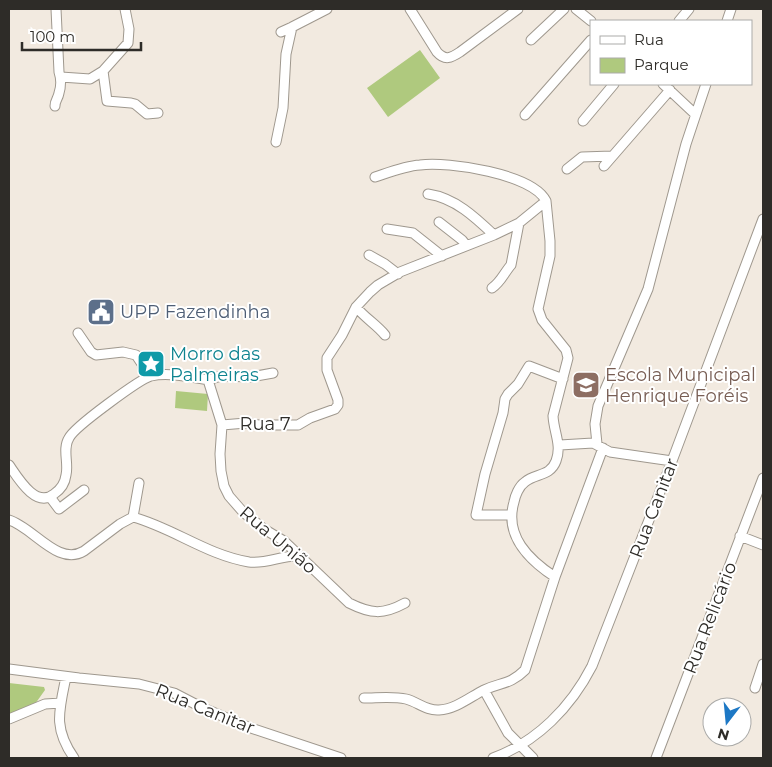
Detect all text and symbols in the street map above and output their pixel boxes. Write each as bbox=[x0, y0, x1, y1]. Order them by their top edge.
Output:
scale bar bbox=[22, 20, 141, 52]
legend bbox=[590, 20, 752, 85]
text: 100 m bbox=[30, 27, 75, 46]
text: Rua bbox=[634, 30, 664, 49]
text: Parque bbox=[634, 55, 689, 74]
public building icon: UPP Fazendinha bbox=[86, 297, 116, 327]
place label: UPP Fazendinha bbox=[120, 301, 270, 323]
place label: Morro das Palmeiras bbox=[170, 343, 260, 386]
place icon: Morro das Palmeiras bbox=[136, 349, 166, 379]
place label: Escola Municipal Henrique Foréis bbox=[605, 364, 756, 407]
school or university icon: Escola Municipal Henrique Foréis bbox=[571, 370, 601, 400]
street label: Rua 7 bbox=[239, 413, 291, 435]
street label: Rua Canitar bbox=[625, 455, 683, 561]
street label: Rua União bbox=[235, 501, 321, 579]
street label: Rua Relicário bbox=[679, 559, 741, 677]
street label: Rua Canitar bbox=[152, 679, 258, 739]
north arrow bbox=[702, 697, 752, 747]
text: N bbox=[715, 724, 731, 745]

